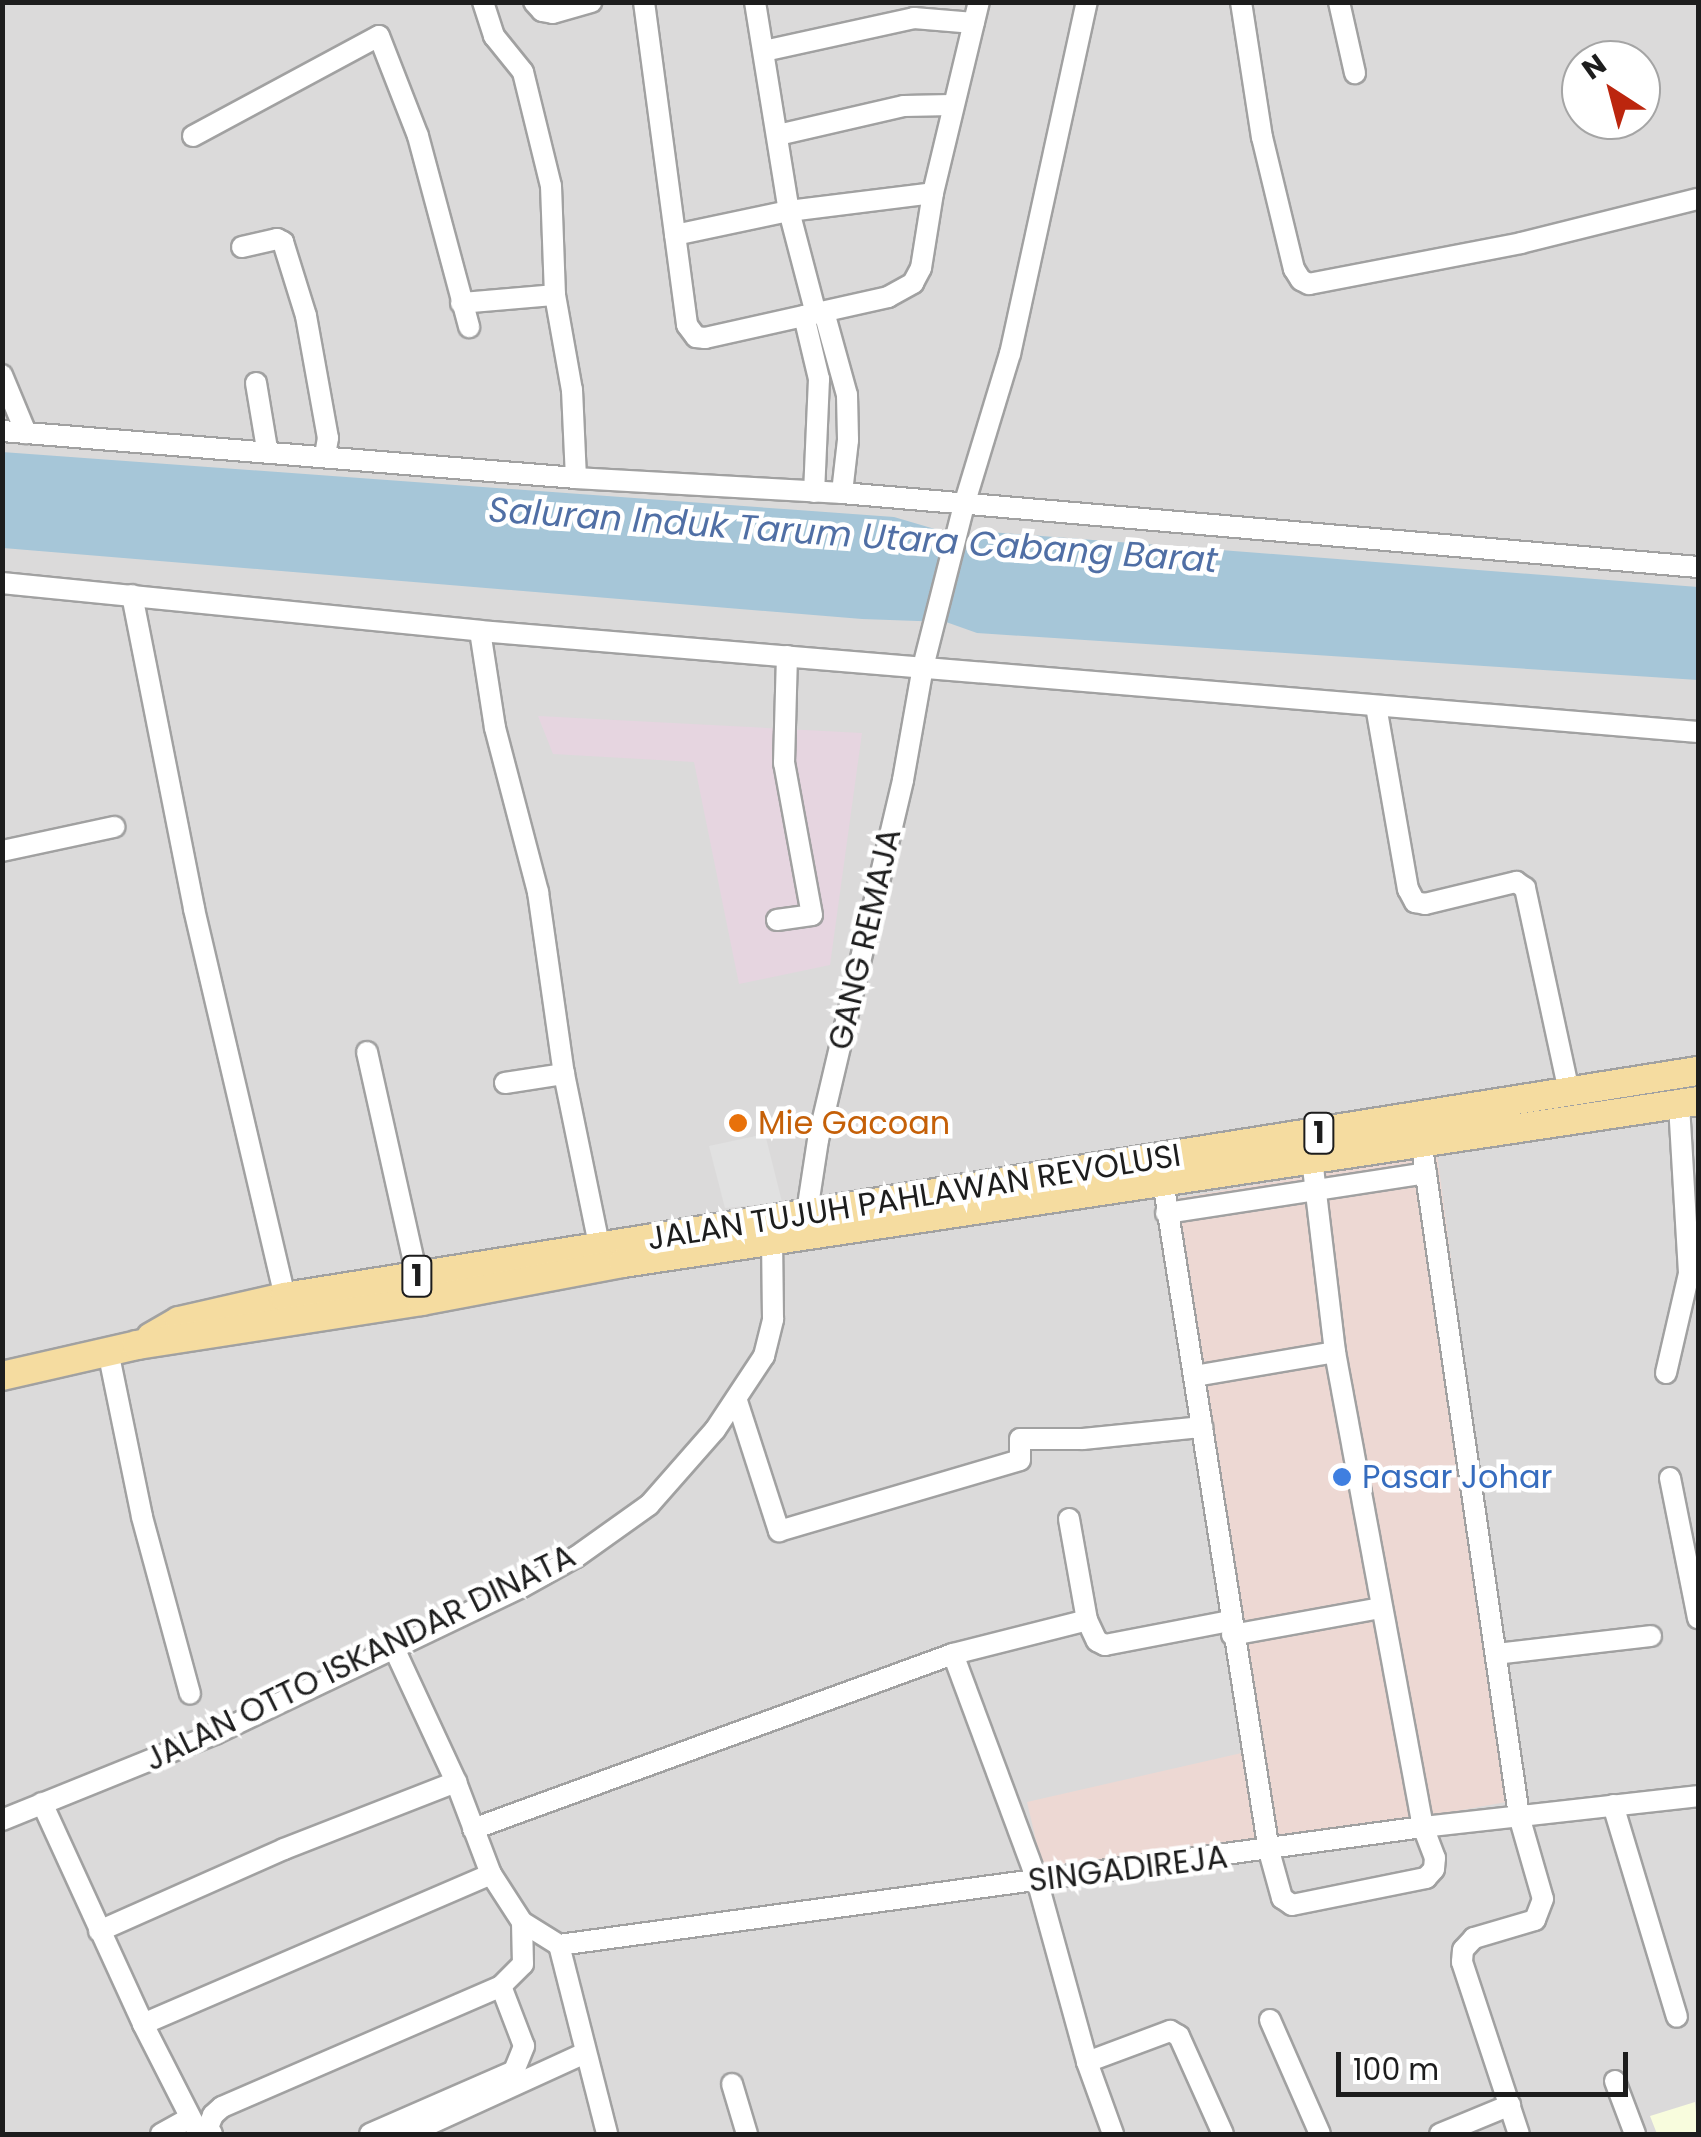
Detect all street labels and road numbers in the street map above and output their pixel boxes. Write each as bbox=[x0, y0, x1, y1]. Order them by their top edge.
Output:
street label: GANG REMAJA bbox=[821, 825, 909, 1053]
road number: 1 bbox=[1302, 1108, 1336, 1158]
street label: JALAN TUJUH PAHLAWAN REVOLUSI bbox=[645, 1136, 1183, 1258]
road number: 1 bbox=[400, 1251, 434, 1301]
street label: JALAN OTTO ISKANDAR DINATA bbox=[139, 1537, 581, 1779]
street label: SINGADIREJA bbox=[1026, 1838, 1230, 1900]

